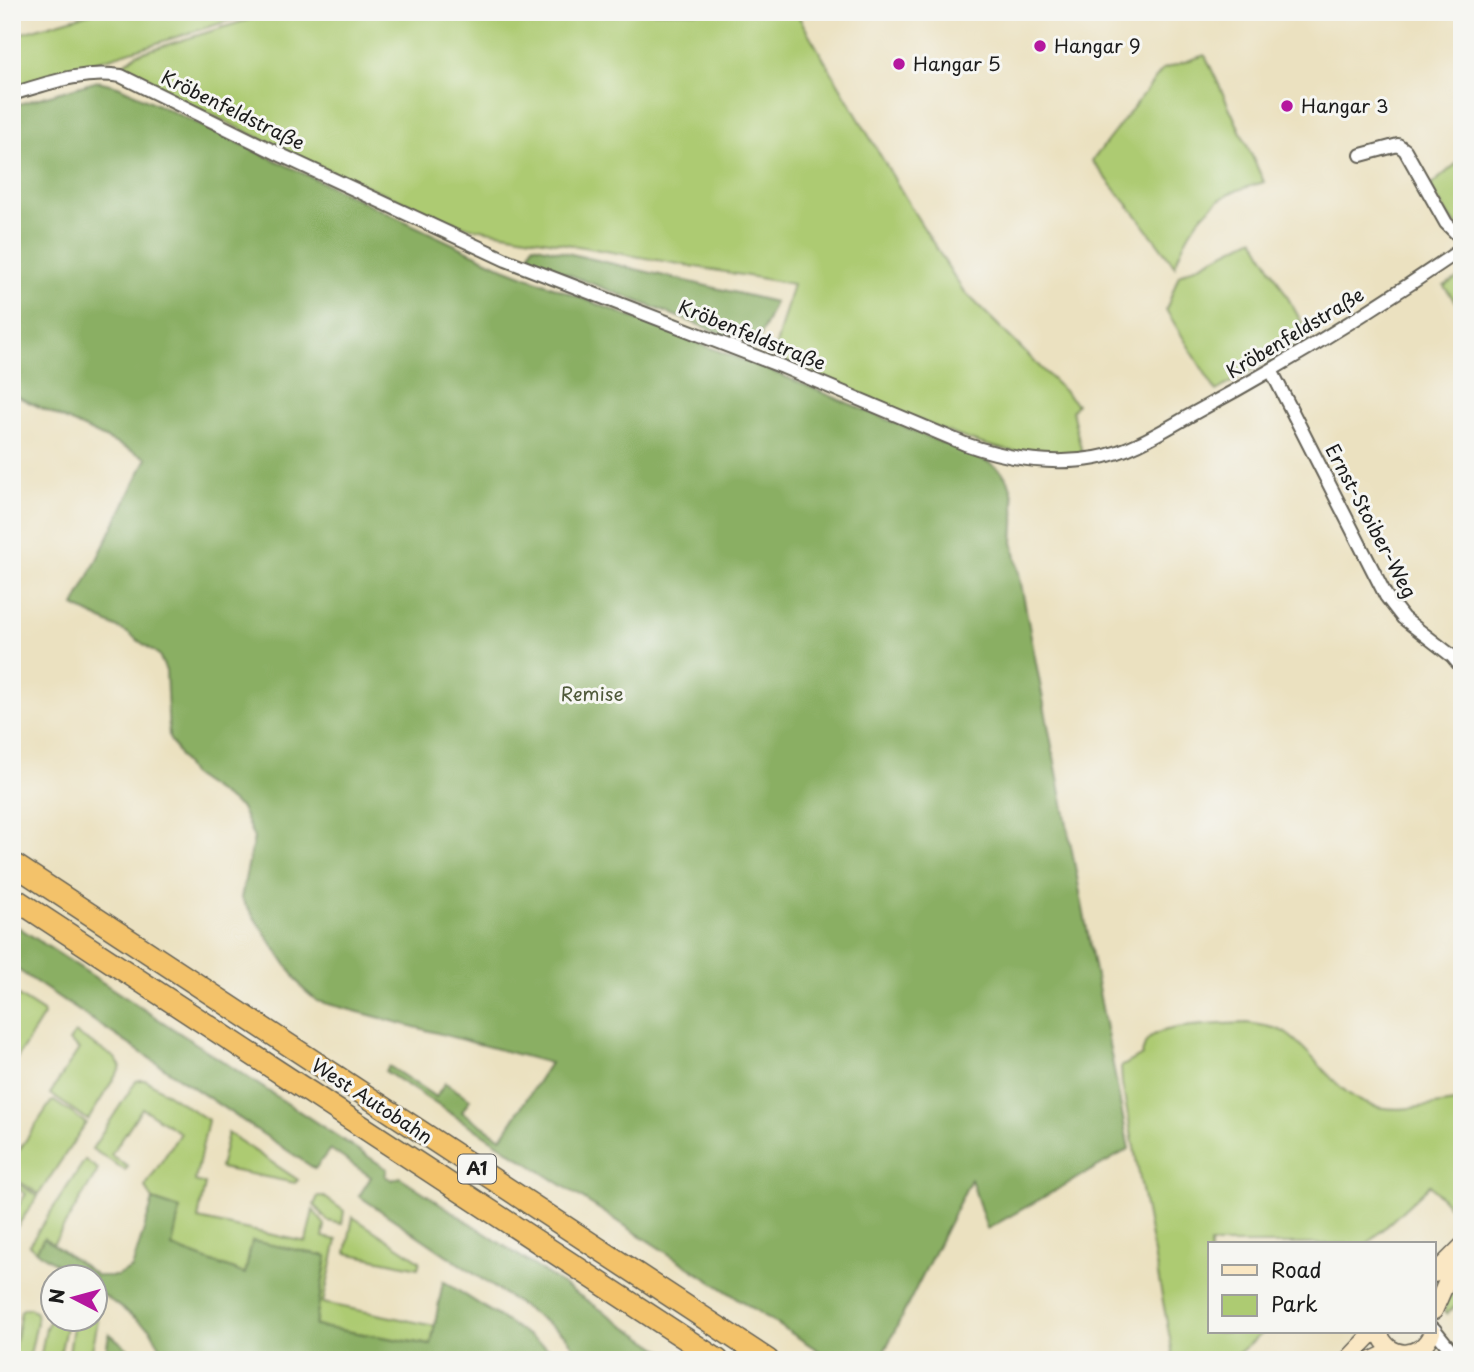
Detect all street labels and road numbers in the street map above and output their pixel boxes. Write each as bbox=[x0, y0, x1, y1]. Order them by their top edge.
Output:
street label: Kröbenfeldstraße bbox=[157, 62, 310, 156]
street label: Kröbenfeldstraße bbox=[1220, 280, 1369, 384]
street label: Kröbenfeldstraße bbox=[675, 292, 830, 376]
street label: Ernst-Stoiber-Weg bbox=[1319, 439, 1424, 603]
street label: West Autobahn bbox=[306, 1050, 439, 1150]
road number: A1 bbox=[458, 1154, 496, 1184]

